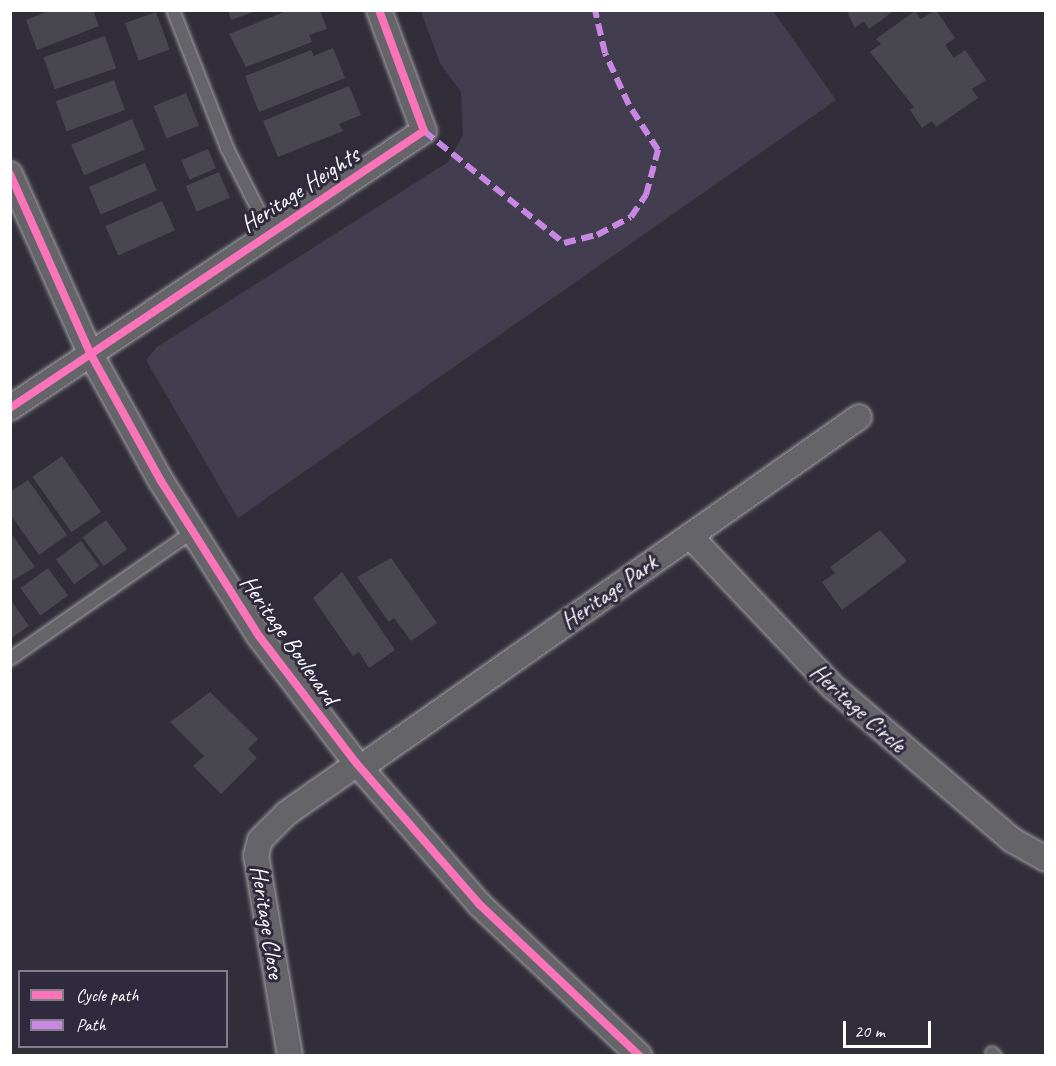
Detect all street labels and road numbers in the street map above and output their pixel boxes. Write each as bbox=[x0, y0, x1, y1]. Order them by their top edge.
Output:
street label: Heritage Heights bbox=[235, 141, 365, 239]
street label: Heritage Park bbox=[555, 548, 663, 636]
street label: Heritage Boulevard bbox=[233, 569, 345, 711]
street label: Heritage Circle bbox=[804, 657, 912, 759]
street label: Heritage Close bbox=[244, 863, 290, 981]

